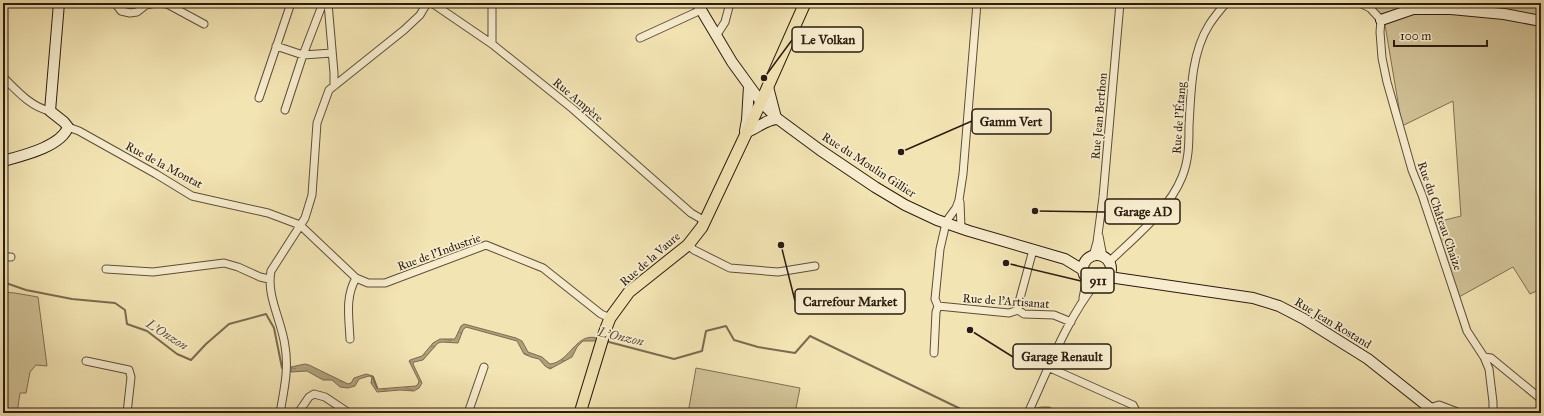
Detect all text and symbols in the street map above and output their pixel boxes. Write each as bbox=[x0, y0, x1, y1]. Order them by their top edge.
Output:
scale bar bbox=[1394, 22, 1487, 48]
callout: Le Volkan bbox=[792, 27, 863, 52]
text: 100 m bbox=[1400, 29, 1431, 43]
text: Le Volkan bbox=[801, 32, 855, 48]
street label: Rue Jean Berthon bbox=[1088, 72, 1111, 160]
street label: Rue Ampère bbox=[550, 75, 606, 125]
street label: Rue de l'Étang bbox=[1168, 81, 1190, 155]
callout: Gamm Vert bbox=[972, 109, 1051, 134]
text: Gamm Vert bbox=[980, 114, 1043, 130]
street label: Rue du Moulin Gillier bbox=[819, 129, 919, 201]
street label: Rue de la Montat bbox=[123, 139, 206, 192]
street label: Rue du Château Chaize bbox=[1415, 160, 1465, 272]
callout: Garage AD bbox=[1105, 199, 1180, 224]
text: Garage AD bbox=[1114, 204, 1172, 220]
street label: Rue de la Vaure bbox=[617, 229, 683, 289]
street label: Rue de l'Industrie bbox=[395, 230, 483, 274]
callout: 911 bbox=[1081, 268, 1114, 293]
text: 911 bbox=[1089, 273, 1107, 289]
callout: Carrefour Market bbox=[795, 289, 905, 314]
street label: Rue de l'Artisanat bbox=[962, 291, 1051, 311]
text: Carrefour Market bbox=[803, 294, 898, 310]
street label: Rue Jean Rostand bbox=[1292, 295, 1374, 352]
water label: L'Onzon bbox=[142, 315, 191, 354]
water label: L'Onzon bbox=[596, 324, 646, 350]
callout: Garage Renault bbox=[1013, 344, 1111, 369]
text: Garage Renault bbox=[1021, 349, 1103, 365]

